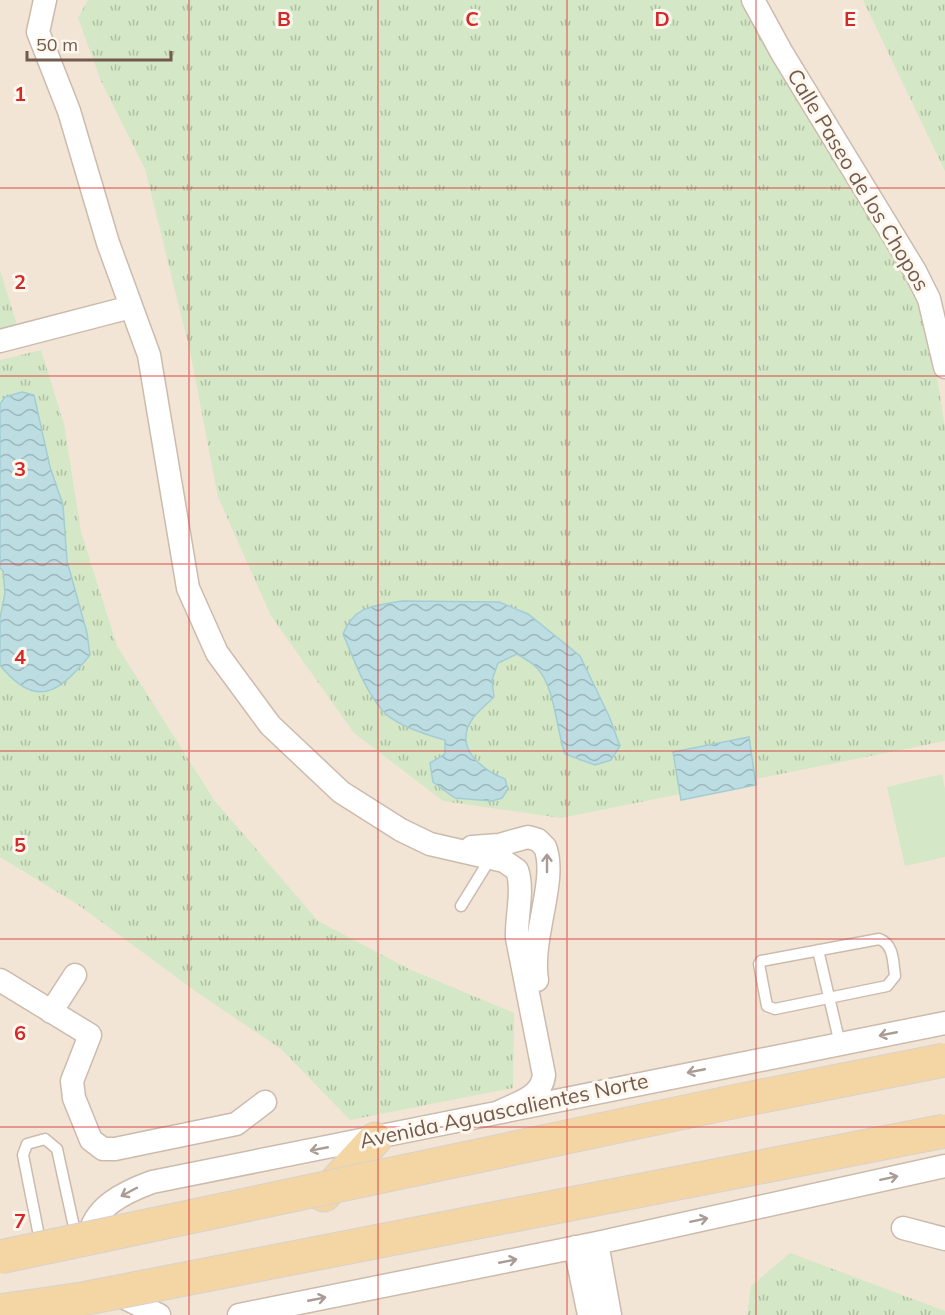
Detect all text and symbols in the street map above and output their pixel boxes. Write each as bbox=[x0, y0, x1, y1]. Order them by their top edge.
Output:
text: B bbox=[277, 6, 291, 31]
text: C bbox=[465, 6, 479, 31]
text: D bbox=[654, 6, 670, 31]
text: E bbox=[844, 6, 856, 31]
scale bar bbox=[27, 24, 171, 62]
text: 50 m bbox=[36, 33, 78, 56]
street label: Calle Paseo de los Chopos bbox=[782, 64, 936, 295]
text: 1 bbox=[14, 81, 26, 106]
text: 2 bbox=[14, 269, 26, 294]
text: 3 bbox=[14, 456, 26, 481]
text: 4 bbox=[14, 644, 26, 669]
text: 5 bbox=[14, 832, 26, 857]
one-way arrow bbox=[541, 854, 553, 874]
text: 6 bbox=[14, 1020, 26, 1045]
one-way arrow bbox=[878, 1029, 898, 1040]
one-way arrow bbox=[687, 1066, 707, 1077]
street label: Avenida Aguascalientes Norte bbox=[357, 1067, 650, 1153]
one-way arrow bbox=[310, 1144, 329, 1156]
one-way arrow bbox=[879, 1172, 898, 1184]
one-way arrow bbox=[121, 1186, 138, 1198]
text: 7 bbox=[14, 1208, 26, 1233]
one-way arrow bbox=[689, 1214, 708, 1226]
one-way arrow bbox=[498, 1255, 517, 1266]
one-way arrow bbox=[307, 1293, 326, 1304]

